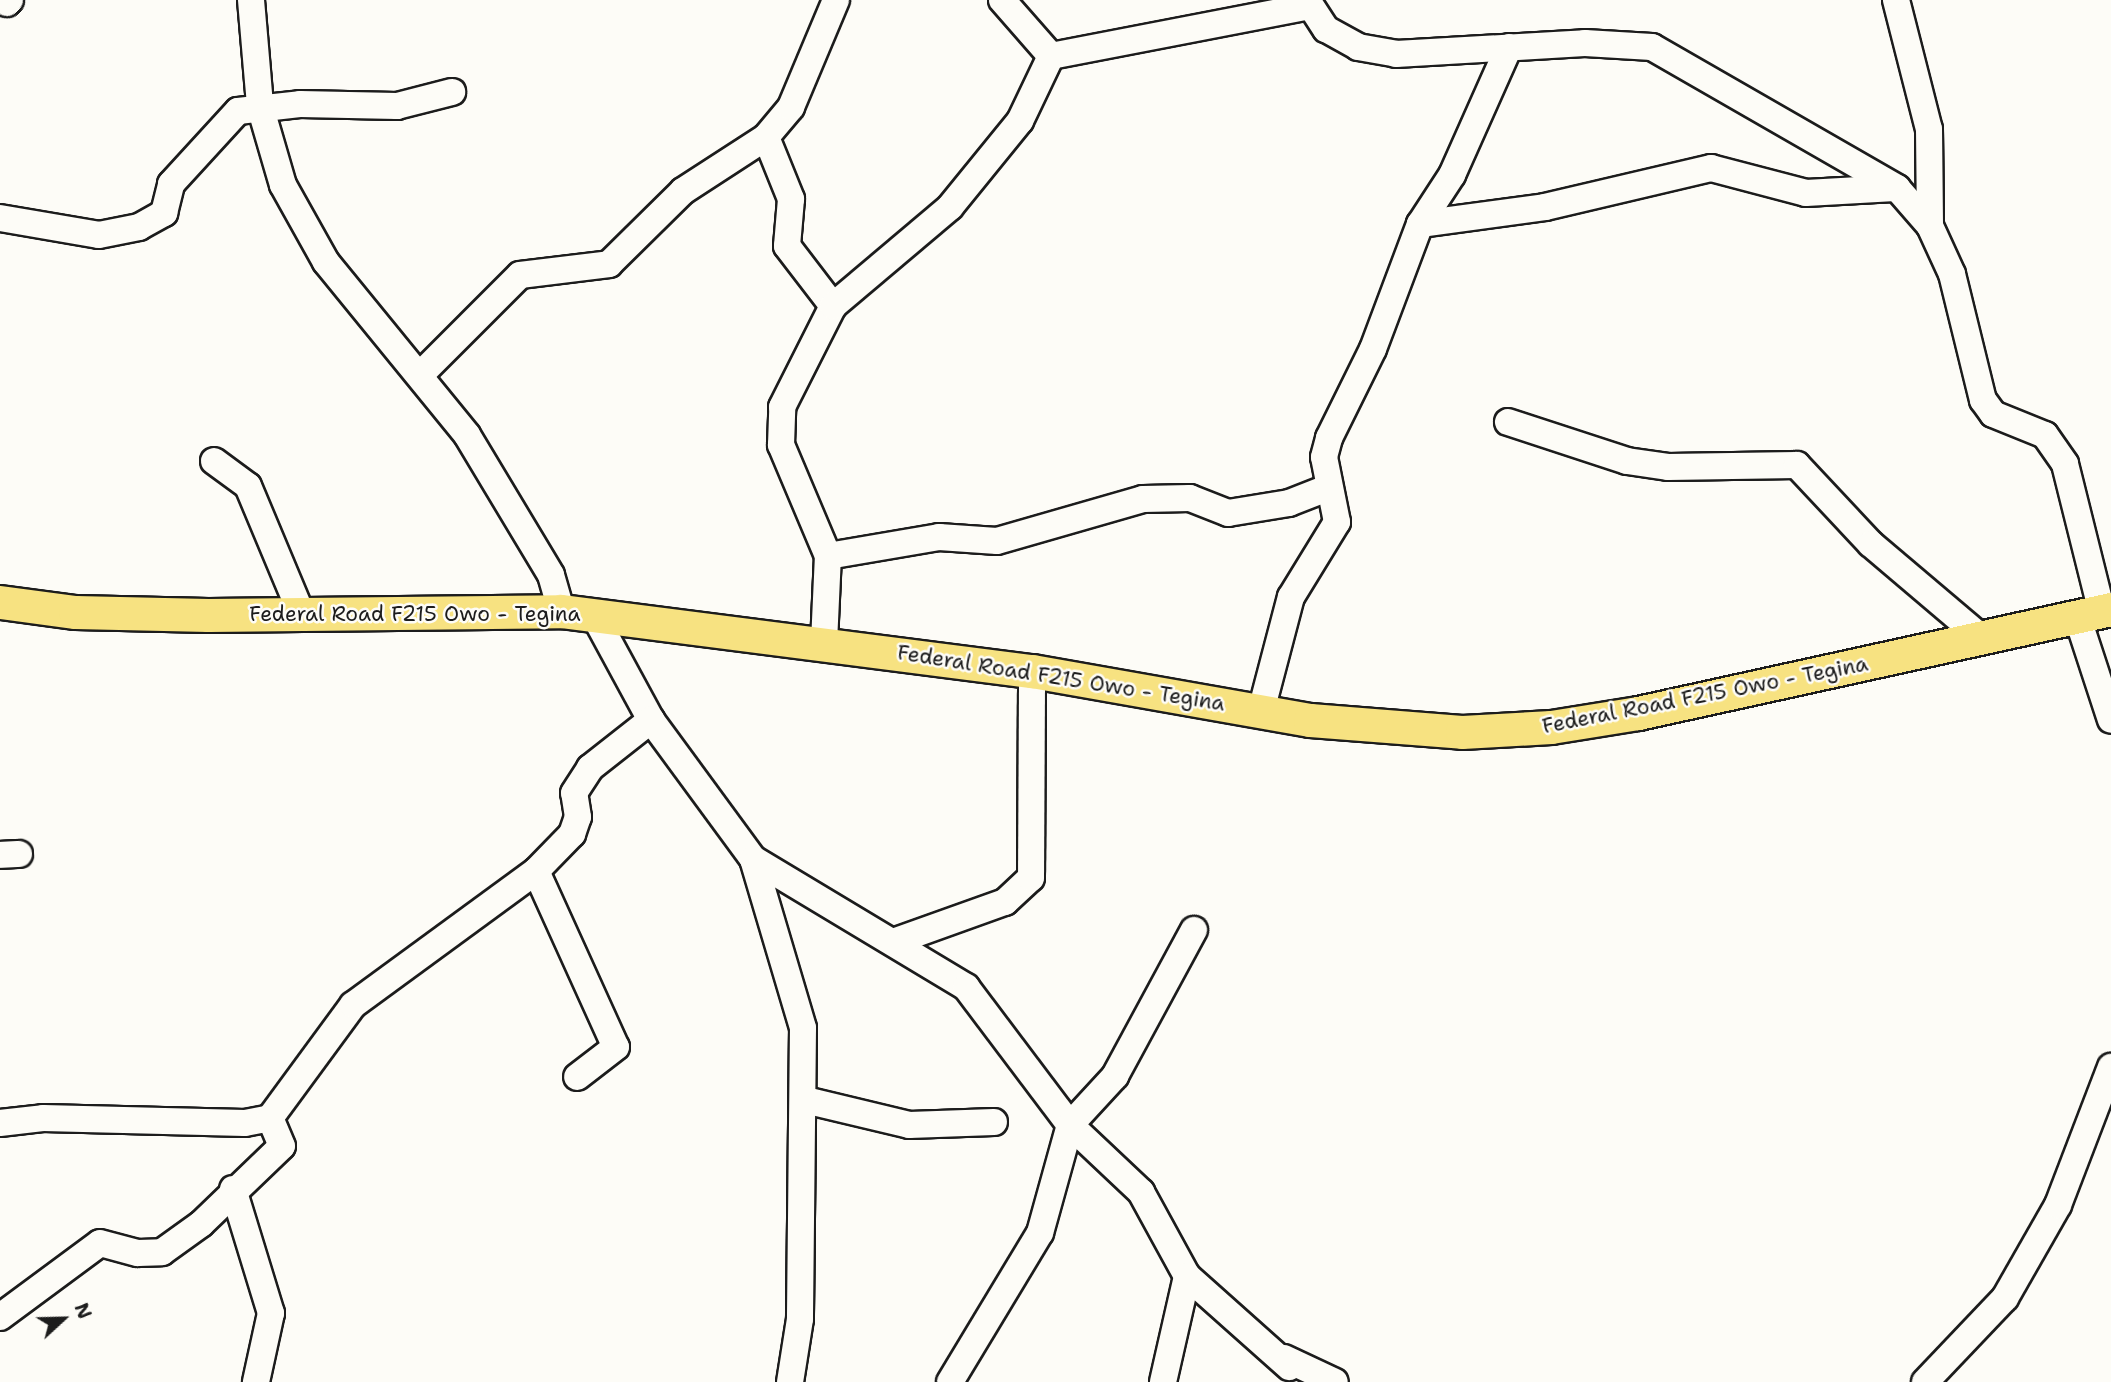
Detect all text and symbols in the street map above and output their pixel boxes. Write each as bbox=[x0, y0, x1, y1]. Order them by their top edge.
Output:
street label: Federal Road F215 Owo - Tegina bbox=[249, 601, 581, 627]
street label: Federal Road F215 Owo - Tegina bbox=[895, 640, 1227, 716]
street label: Federal Road F215 Owo - Tegina bbox=[1540, 651, 1870, 739]
north arrow bbox=[28, 1284, 98, 1354]
text: N bbox=[69, 1299, 97, 1323]

